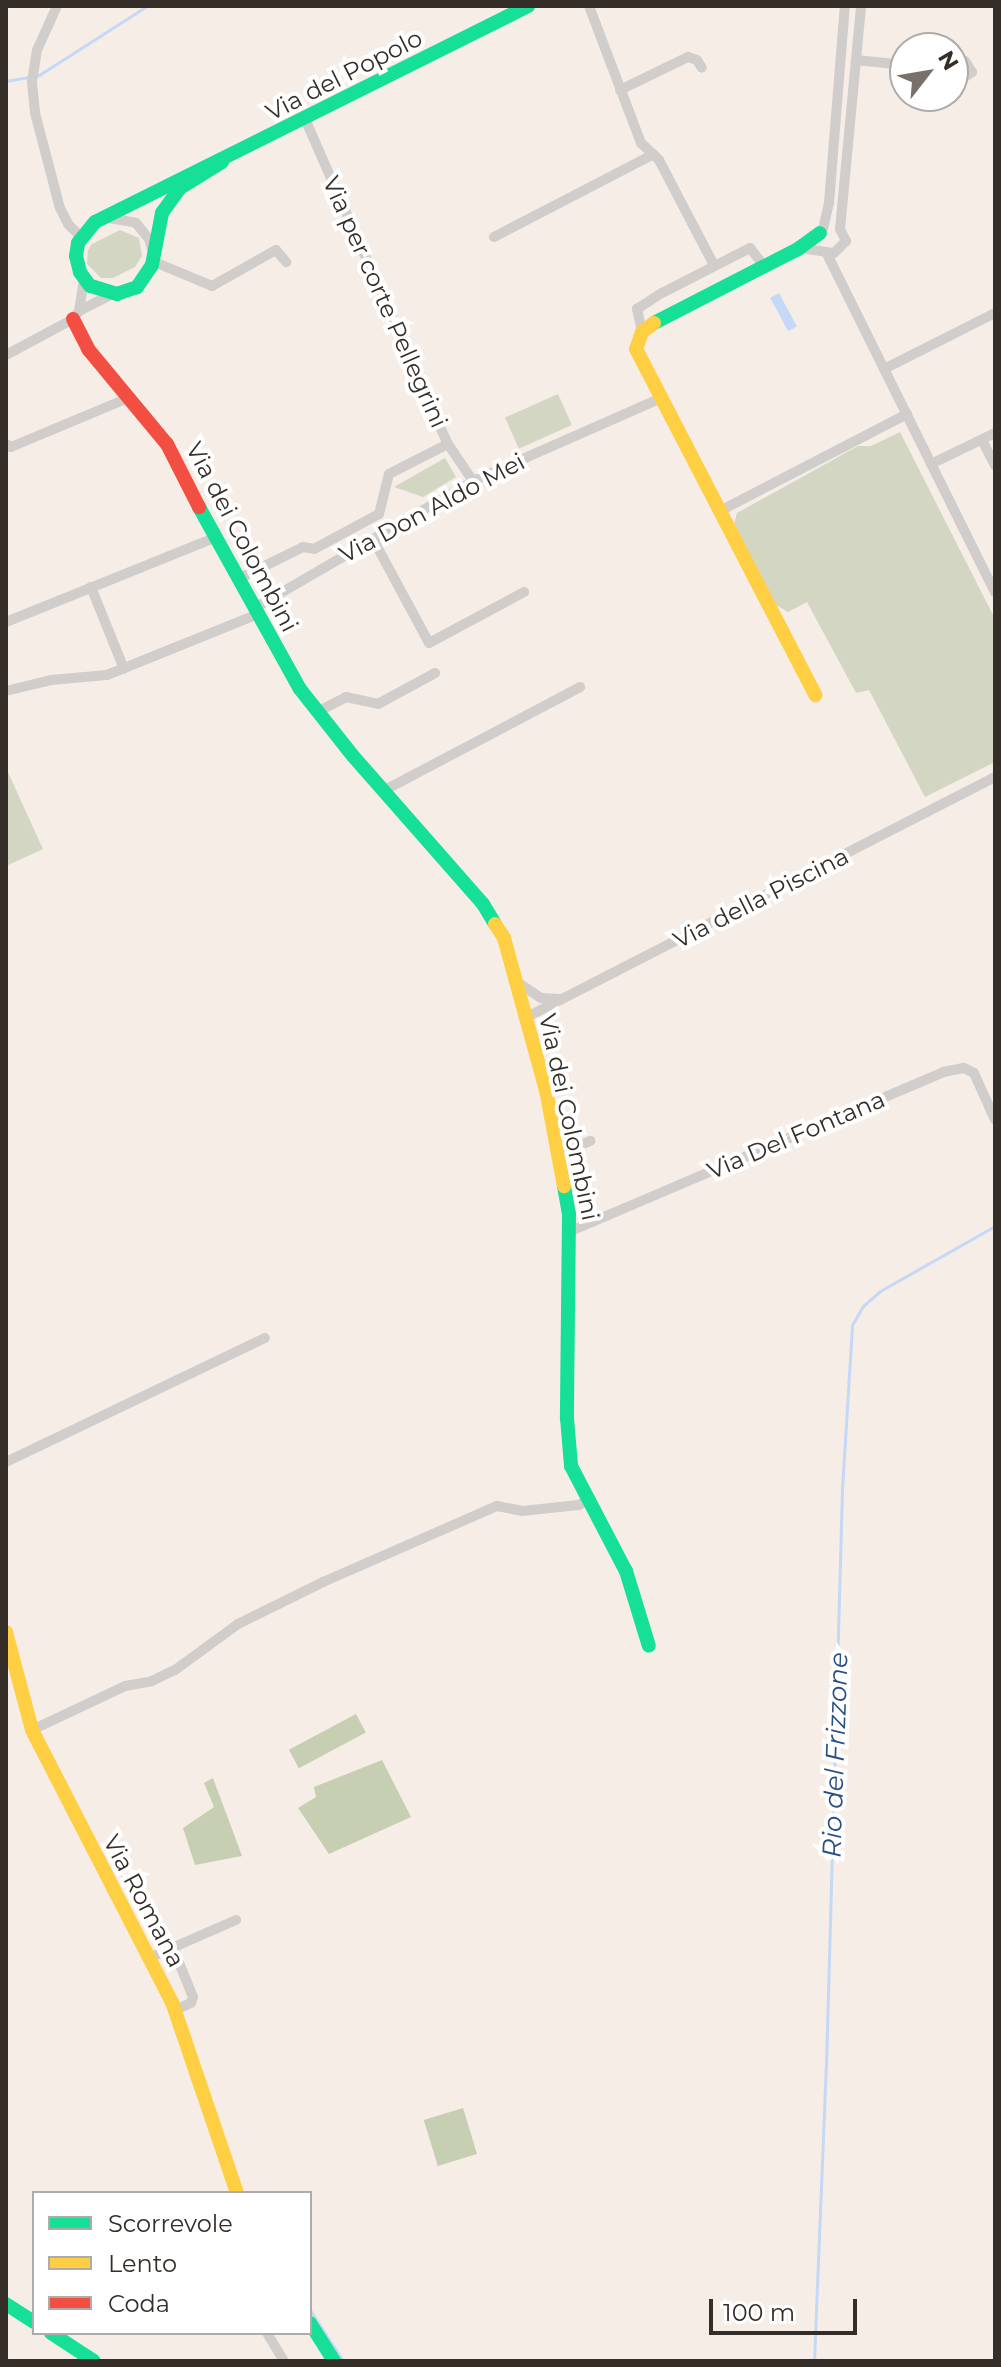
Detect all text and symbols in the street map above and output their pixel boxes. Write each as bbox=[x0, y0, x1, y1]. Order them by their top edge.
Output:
street label: Via del Popolo bbox=[261, 23, 427, 127]
north arrow bbox=[889, 32, 969, 112]
text: N bbox=[932, 46, 964, 75]
street label: Via per corte Pellegrini bbox=[316, 172, 454, 432]
street label: Via dei Colombini bbox=[180, 437, 304, 637]
street label: Via Don Aldo Mei bbox=[334, 447, 530, 569]
street label: Via della Piscina bbox=[669, 841, 853, 955]
street label: Via dei Colombini bbox=[533, 1011, 605, 1223]
street label: Via Del Fontana bbox=[703, 1085, 889, 1185]
water label: Rio del Frizzone bbox=[817, 1652, 855, 1858]
street label: Via Romana bbox=[97, 1830, 191, 1972]
legend bbox=[32, 2191, 312, 2335]
text: Scorrevole bbox=[108, 2209, 233, 2238]
text: Lento bbox=[108, 2249, 177, 2278]
scale bar bbox=[713, 2283, 861, 2333]
text: Coda bbox=[108, 2289, 170, 2318]
text: 100 m bbox=[723, 2298, 795, 2327]

